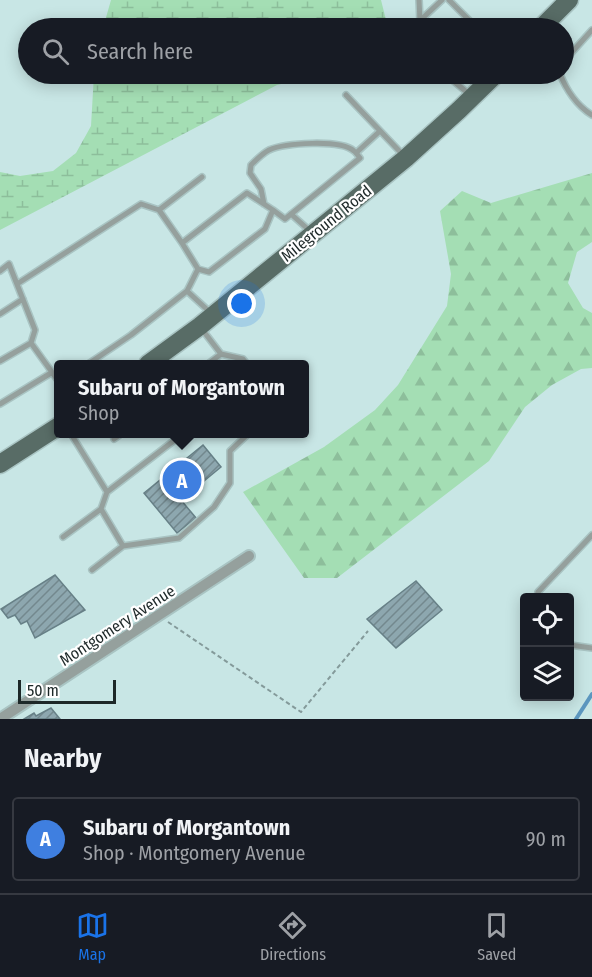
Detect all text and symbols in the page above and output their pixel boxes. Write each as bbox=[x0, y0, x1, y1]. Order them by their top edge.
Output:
search box bbox=[18, 18, 574, 84]
icon: search bbox=[39, 35, 72, 68]
text: Search here bbox=[87, 38, 193, 65]
street label: Mileground Road bbox=[277, 181, 375, 266]
your location bbox=[227, 289, 256, 318]
popup bbox=[54, 360, 309, 438]
text: Subaru of Morgantown bbox=[78, 374, 285, 401]
text: Shop bbox=[78, 401, 120, 425]
pin: A bbox=[162, 458, 201, 502]
street label: Montgomery Avenue bbox=[56, 581, 179, 670]
map controls bbox=[520, 593, 574, 701]
button: locate bbox=[520, 593, 574, 647]
button: layers bbox=[520, 647, 574, 701]
scale bar bbox=[18, 677, 116, 704]
text: 50 m bbox=[27, 681, 59, 700]
text: Nearby bbox=[24, 743, 101, 774]
text: Subaru of Morgantown bbox=[83, 814, 290, 841]
text: A bbox=[40, 827, 51, 851]
text: 90 m bbox=[526, 827, 566, 851]
text: Shop · Montgomery Avenue bbox=[83, 841, 305, 865]
tab: Map bbox=[76, 909, 109, 964]
tab: Directions bbox=[260, 909, 326, 964]
tab: Saved bbox=[477, 909, 516, 964]

